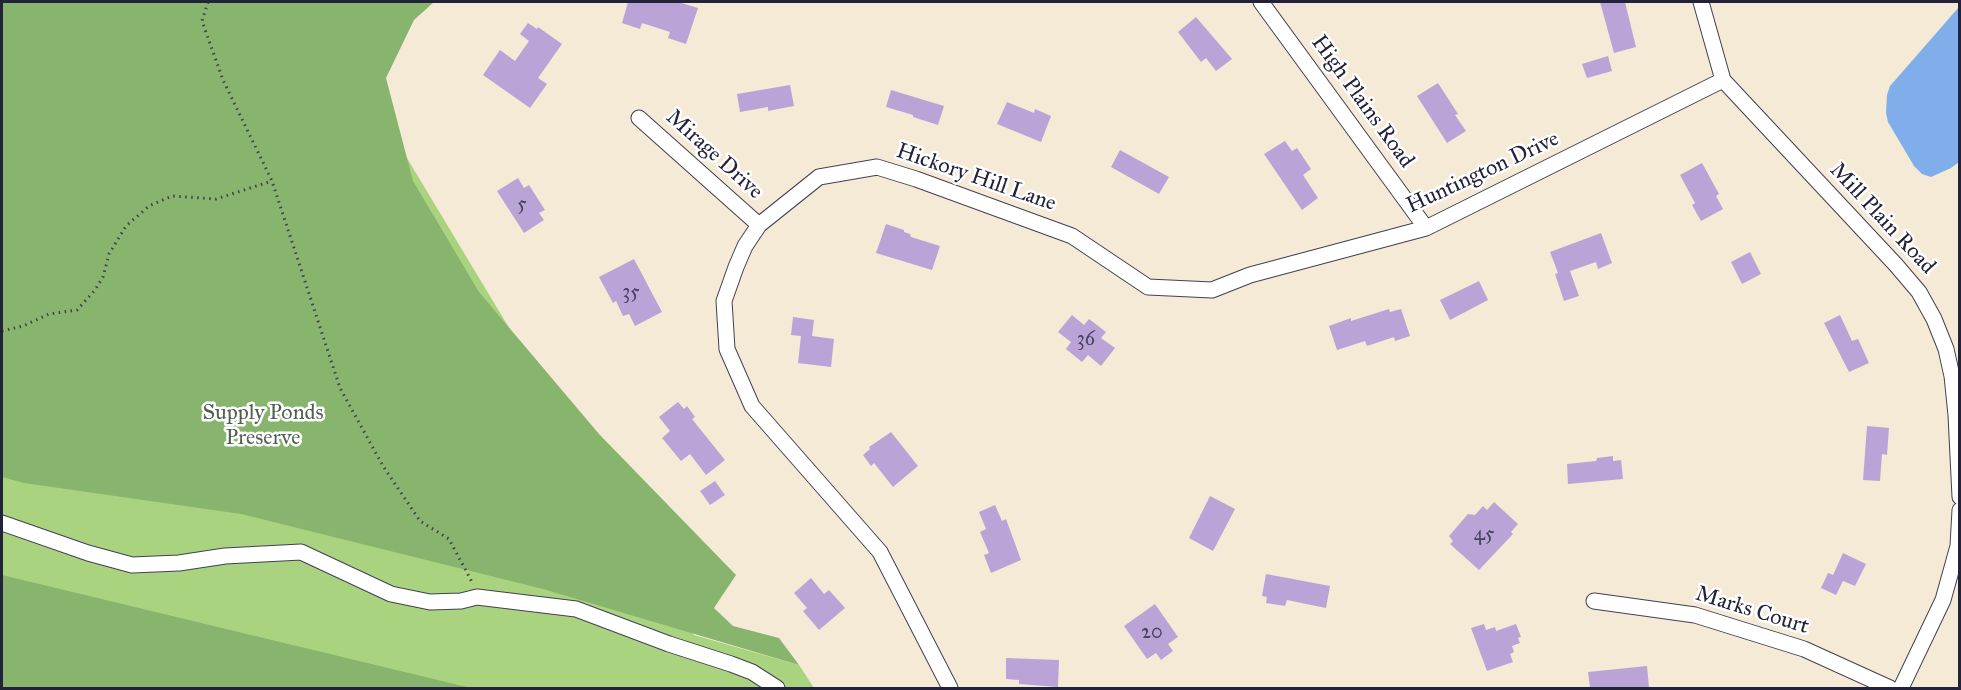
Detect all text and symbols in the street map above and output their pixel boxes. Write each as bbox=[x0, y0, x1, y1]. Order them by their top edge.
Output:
street label: High Plains Road bbox=[1305, 30, 1419, 174]
street label: Mirage Drive bbox=[660, 105, 768, 205]
street label: Huntington Drive bbox=[1403, 126, 1563, 220]
street label: Hickory Hill Lane bbox=[893, 138, 1059, 218]
street label: Mill Plain Road bbox=[1824, 158, 1940, 280]
house number: 5 bbox=[517, 193, 527, 217]
house number: 35 bbox=[622, 281, 640, 305]
house number: 36 bbox=[1077, 328, 1095, 352]
park label: Supply Ponds Preserve bbox=[202, 401, 324, 452]
house number: 45 bbox=[1474, 523, 1494, 547]
street label: Marks Court bbox=[1692, 581, 1812, 641]
house number: 20 bbox=[1141, 621, 1163, 645]

